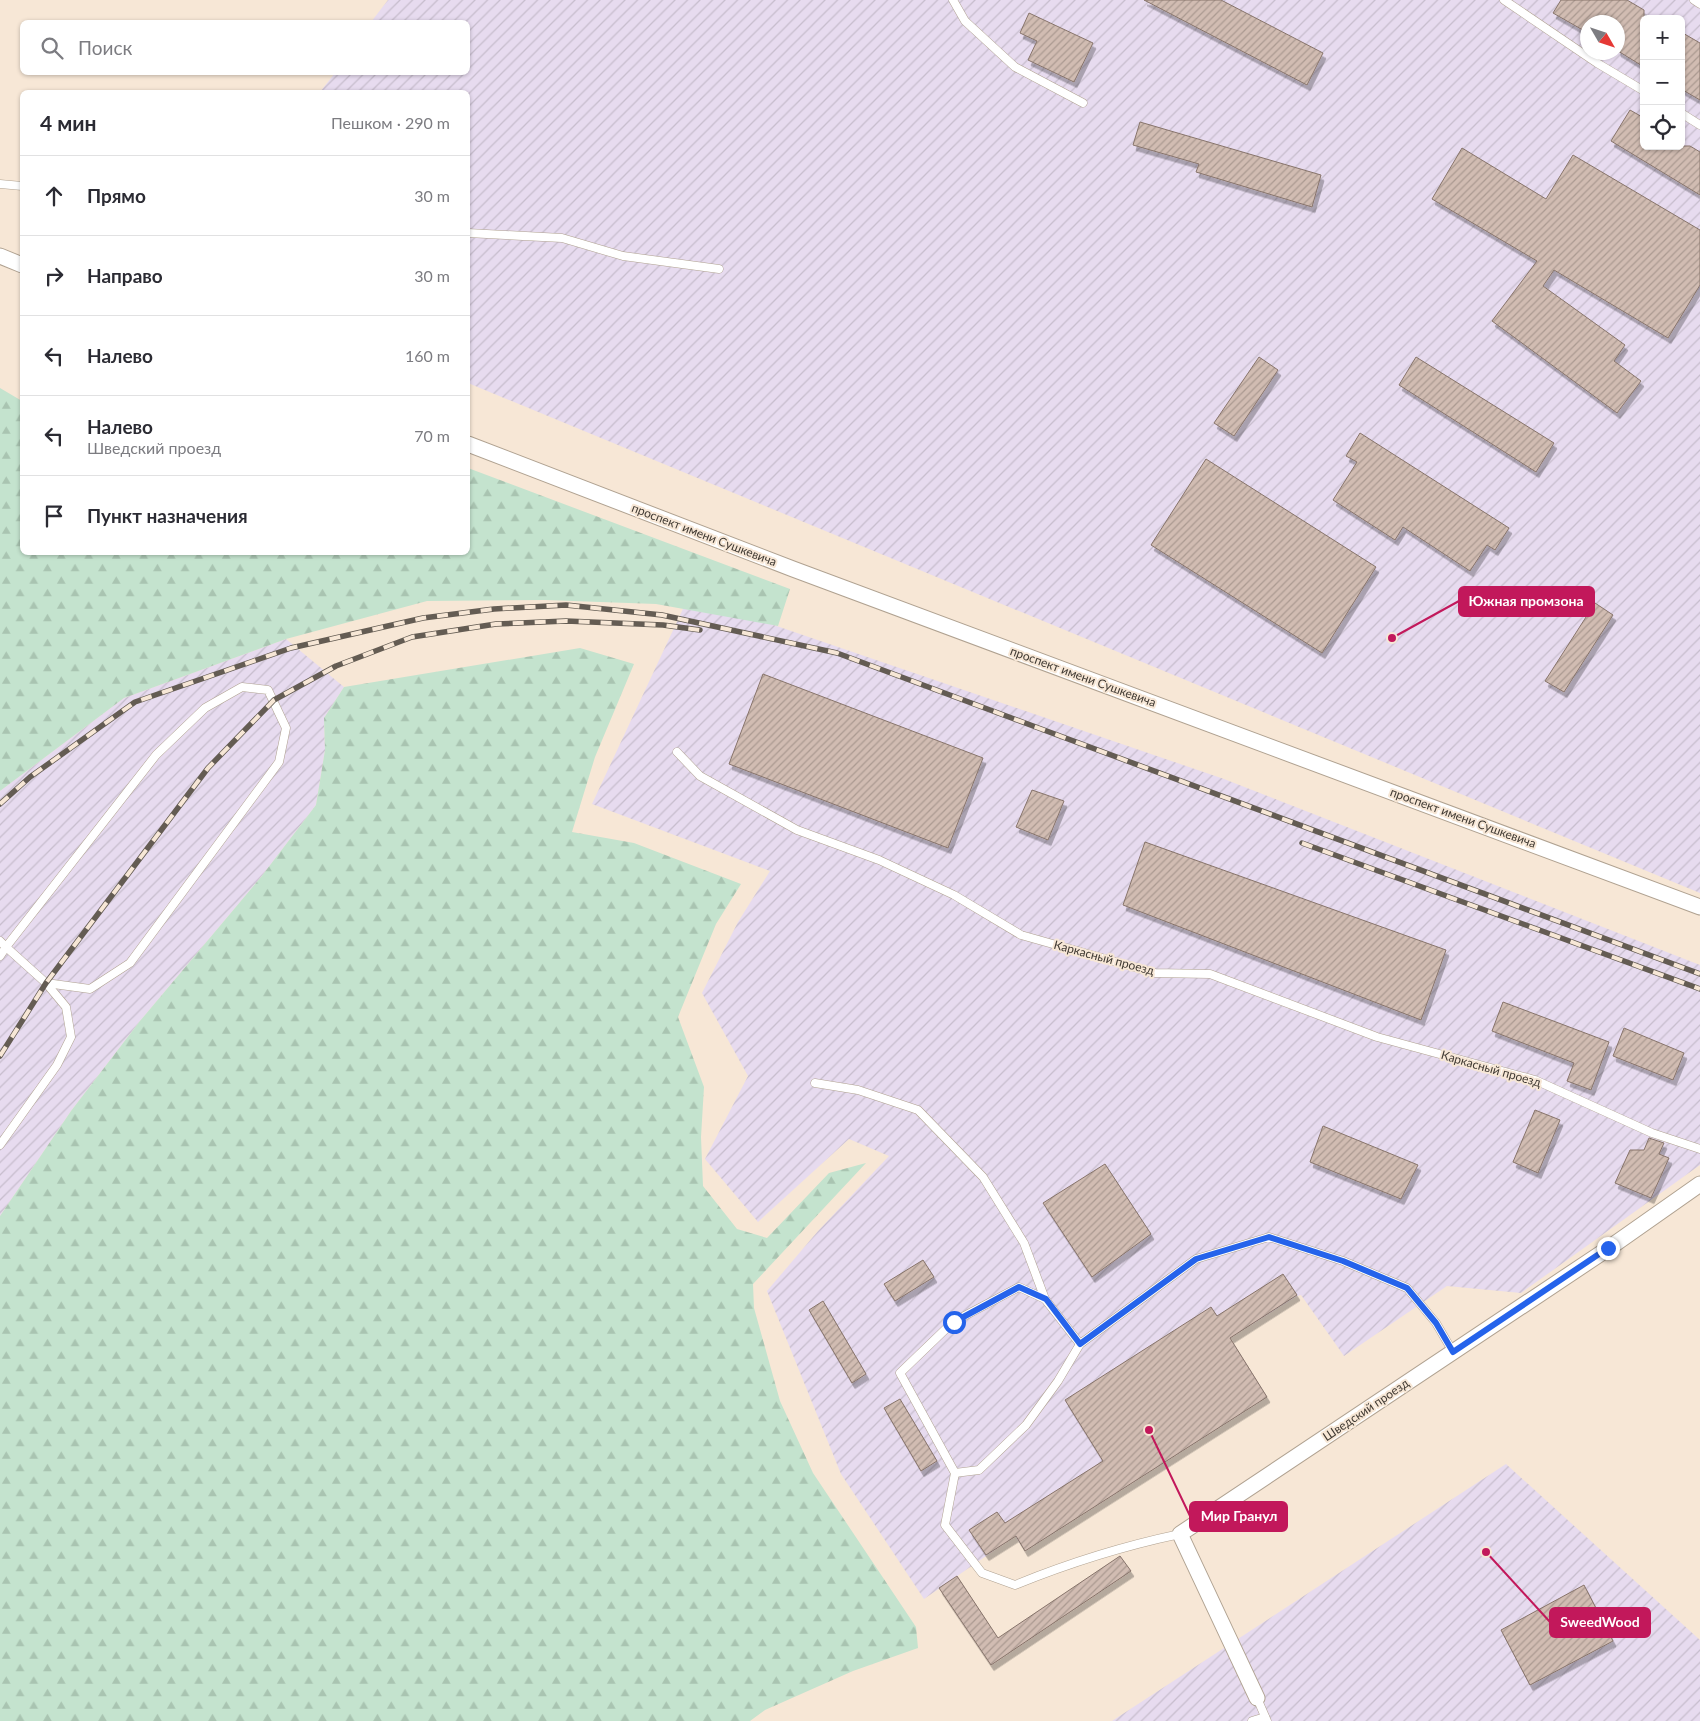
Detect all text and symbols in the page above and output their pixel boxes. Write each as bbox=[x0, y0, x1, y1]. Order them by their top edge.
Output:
north arrow bbox=[1580, 15, 1625, 60]
map controls bbox=[1640, 15, 1685, 150]
button: + bbox=[1640, 15, 1685, 60]
search box bbox=[20, 20, 470, 75]
icon: search bbox=[38, 34, 66, 62]
text: Поиск bbox=[78, 36, 132, 59]
button: − bbox=[1640, 60, 1685, 105]
button: locate bbox=[1640, 105, 1685, 150]
text: 4 мин bbox=[40, 110, 97, 135]
text: Пешком · 290 m bbox=[331, 113, 450, 132]
icon: ahead bbox=[40, 182, 68, 210]
text: Прямо bbox=[87, 184, 146, 207]
text: 30 m bbox=[414, 186, 450, 205]
icon: right bbox=[40, 262, 68, 290]
text: Направо bbox=[87, 264, 163, 287]
text: 30 m bbox=[414, 266, 450, 285]
icon: left bbox=[40, 342, 68, 370]
text: Налево bbox=[87, 344, 153, 367]
text: 160 m bbox=[405, 346, 450, 365]
text: Налево bbox=[87, 415, 153, 438]
icon: left bbox=[40, 422, 68, 450]
text: 70 m bbox=[414, 426, 450, 445]
text: Шведский проезд bbox=[87, 438, 221, 457]
street label: проспект имени Сушкевича bbox=[630, 500, 779, 569]
icon: arrive bbox=[40, 502, 68, 530]
text: Пункт назначения bbox=[87, 504, 248, 527]
callout: Южная промзона bbox=[1459, 587, 1594, 616]
text: Южная промзона bbox=[1468, 592, 1584, 609]
street label: проспект имени Сушкевича bbox=[1008, 643, 1158, 710]
street label: проспект имени Сушкевича bbox=[1388, 784, 1538, 851]
street label: Каркасный проезд bbox=[1052, 937, 1157, 978]
street label: Каркасный проезд bbox=[1439, 1047, 1543, 1090]
route end bbox=[1597, 1237, 1620, 1260]
route start bbox=[943, 1311, 966, 1334]
street label: Шведский проезд bbox=[1320, 1375, 1412, 1444]
callout: Мир Гранул bbox=[1190, 1502, 1287, 1531]
text: Мир Гранул bbox=[1201, 1507, 1277, 1524]
callout: SweedWood bbox=[1550, 1608, 1650, 1637]
text: SweedWood bbox=[1560, 1613, 1640, 1630]

